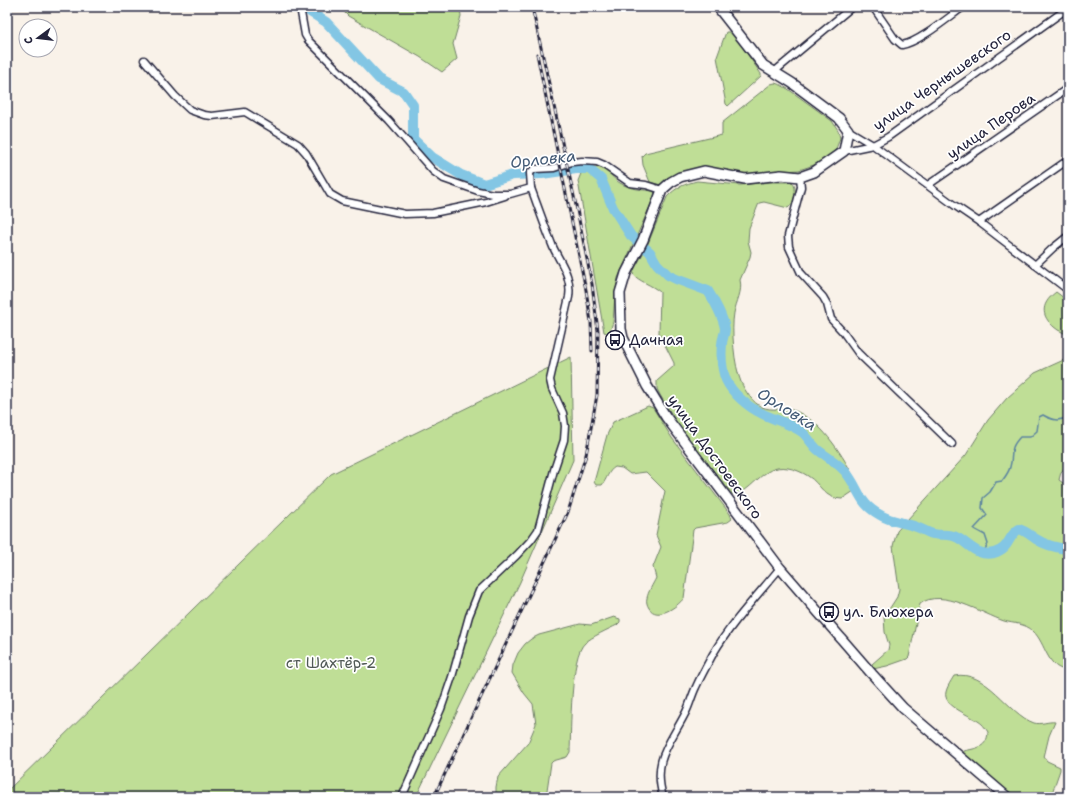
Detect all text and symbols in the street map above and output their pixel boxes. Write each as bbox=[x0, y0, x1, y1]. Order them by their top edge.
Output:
north arrow bbox=[18, 18, 58, 58]
street label: улица Чернышевского bbox=[869, 25, 1015, 135]
text: С bbox=[21, 35, 37, 46]
street label: улица Перова bbox=[943, 88, 1040, 164]
water label: Орловка bbox=[509, 145, 577, 173]
bus stop icon: Дачная bbox=[604, 329, 626, 351]
place label: Дачная bbox=[629, 330, 683, 350]
water label: Орловка bbox=[753, 383, 821, 435]
street label: улица Достоевского bbox=[663, 391, 767, 523]
bus stop icon: ул. Блюхера bbox=[818, 601, 840, 623]
place label: ул. Блюхера bbox=[843, 602, 934, 622]
park label: ст Шахтёр-2 bbox=[286, 653, 376, 673]

